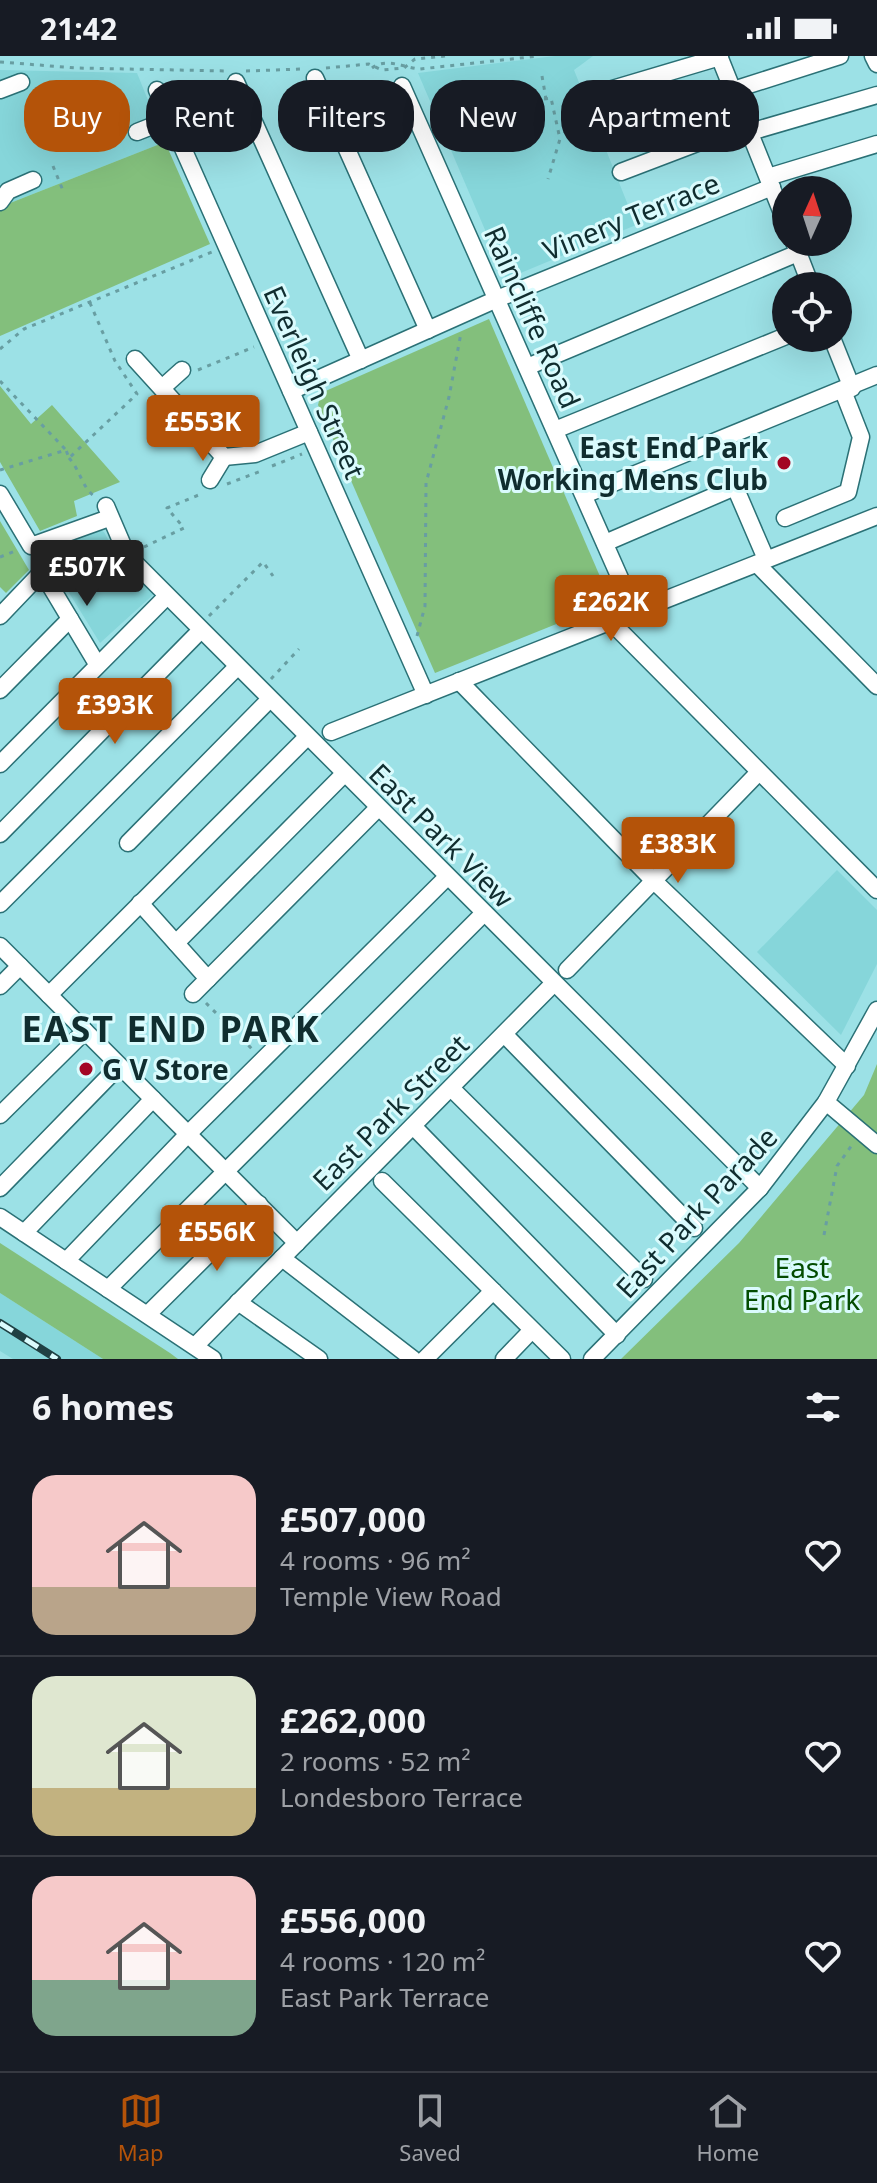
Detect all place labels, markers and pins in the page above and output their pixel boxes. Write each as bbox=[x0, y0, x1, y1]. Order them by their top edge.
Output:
pin: £553K bbox=[147, 395, 259, 463]
place label: East End Park Working Mens Club bbox=[498, 428, 769, 498]
marker: East End Park Working Mens Club bbox=[775, 454, 793, 472]
pin: £507K bbox=[31, 540, 143, 608]
pin: £262K bbox=[555, 575, 667, 643]
pin: £393K bbox=[59, 678, 171, 746]
pin: £383K bbox=[622, 817, 734, 885]
place label: G V Store bbox=[102, 1050, 229, 1088]
marker: G V Store bbox=[77, 1060, 95, 1078]
pin: £556K bbox=[161, 1205, 273, 1273]

